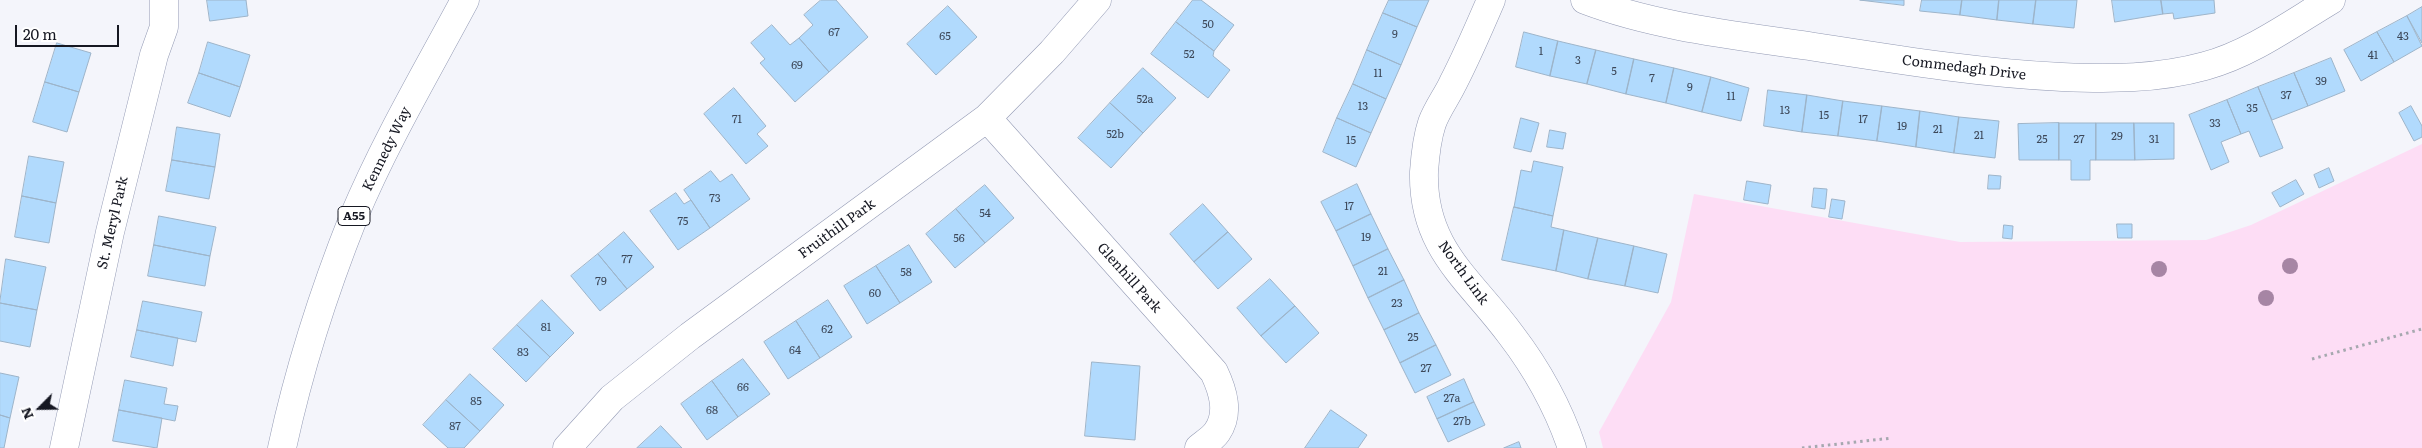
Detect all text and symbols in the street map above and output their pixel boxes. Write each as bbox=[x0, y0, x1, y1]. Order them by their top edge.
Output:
scale bar bbox=[18, 15, 121, 47]
house number: 50 bbox=[1202, 18, 1214, 32]
text: 20 m bbox=[23, 22, 57, 45]
house number: 67 bbox=[828, 26, 840, 40]
house number: 9 bbox=[1392, 28, 1398, 42]
house number: 65 bbox=[939, 30, 951, 44]
house number: 43 bbox=[2397, 30, 2409, 44]
house number: 1 bbox=[1539, 45, 1543, 59]
house number: 52 bbox=[1183, 48, 1195, 62]
house number: 41 bbox=[2368, 49, 2378, 63]
street label: Commedagh Drive bbox=[1901, 52, 2027, 84]
house number: 3 bbox=[1575, 54, 1581, 68]
house number: 69 bbox=[791, 59, 803, 73]
house number: 5 bbox=[1611, 65, 1617, 79]
house number: 11 bbox=[1374, 67, 1382, 81]
house number: 7 bbox=[1649, 72, 1655, 86]
house number: 39 bbox=[2315, 75, 2327, 89]
house number: 9 bbox=[1687, 81, 1693, 95]
house number: 37 bbox=[2280, 89, 2292, 103]
house number: 11 bbox=[1727, 90, 1735, 104]
house number: 52a bbox=[1137, 93, 1153, 107]
house number: 13 bbox=[1358, 100, 1368, 114]
house number: 35 bbox=[2246, 102, 2258, 116]
street label: Kennedy Way bbox=[359, 104, 415, 194]
house number: 13 bbox=[1780, 104, 1790, 118]
house number: 15 bbox=[1819, 109, 1829, 123]
house number: 71 bbox=[732, 113, 742, 127]
house number: 17 bbox=[1858, 113, 1868, 127]
house number: 33 bbox=[2209, 117, 2221, 131]
house number: 19 bbox=[1897, 120, 1907, 134]
house number: 21 bbox=[1933, 123, 1943, 137]
house number: 52b bbox=[1106, 128, 1124, 142]
house number: 21 bbox=[1974, 129, 1984, 143]
house number: 29 bbox=[2111, 130, 2123, 144]
house number: 25 bbox=[2036, 133, 2048, 147]
house number: 27 bbox=[2073, 133, 2085, 147]
house number: 31 bbox=[2149, 133, 2159, 147]
house number: 15 bbox=[1346, 134, 1356, 148]
street label: St. Meryl Park bbox=[94, 175, 132, 271]
house number: 73 bbox=[709, 192, 721, 206]
street label: Fruithill Park bbox=[795, 196, 879, 262]
house number: 17 bbox=[1344, 200, 1354, 214]
road number: A55 bbox=[338, 207, 370, 226]
house number: 54 bbox=[979, 207, 991, 221]
house number: 75 bbox=[678, 215, 688, 229]
house number: 19 bbox=[1361, 231, 1371, 245]
house number: 56 bbox=[953, 232, 965, 246]
street label: North Link bbox=[1434, 238, 1492, 308]
street label: Glenhill Park bbox=[1093, 240, 1165, 316]
house number: 77 bbox=[621, 253, 633, 267]
house number: 21 bbox=[1378, 265, 1388, 279]
house number: 58 bbox=[900, 266, 912, 280]
house number: 79 bbox=[595, 275, 607, 289]
house number: 60 bbox=[869, 287, 881, 301]
house number: 23 bbox=[1391, 297, 1403, 311]
house number: 81 bbox=[541, 321, 551, 335]
house number: 62 bbox=[821, 323, 833, 337]
house number: 25 bbox=[1407, 331, 1419, 345]
house number: 64 bbox=[789, 344, 801, 358]
house number: 83 bbox=[517, 346, 529, 360]
house number: 27 bbox=[1420, 362, 1432, 376]
house number: 66 bbox=[737, 381, 749, 395]
north arrow bbox=[15, 383, 65, 433]
house number: 27a bbox=[1444, 392, 1460, 406]
house number: 85 bbox=[470, 395, 482, 409]
house number: 68 bbox=[706, 404, 718, 418]
text: N bbox=[15, 405, 38, 423]
house number: 27b bbox=[1453, 415, 1471, 429]
house number: 87 bbox=[449, 420, 461, 434]

